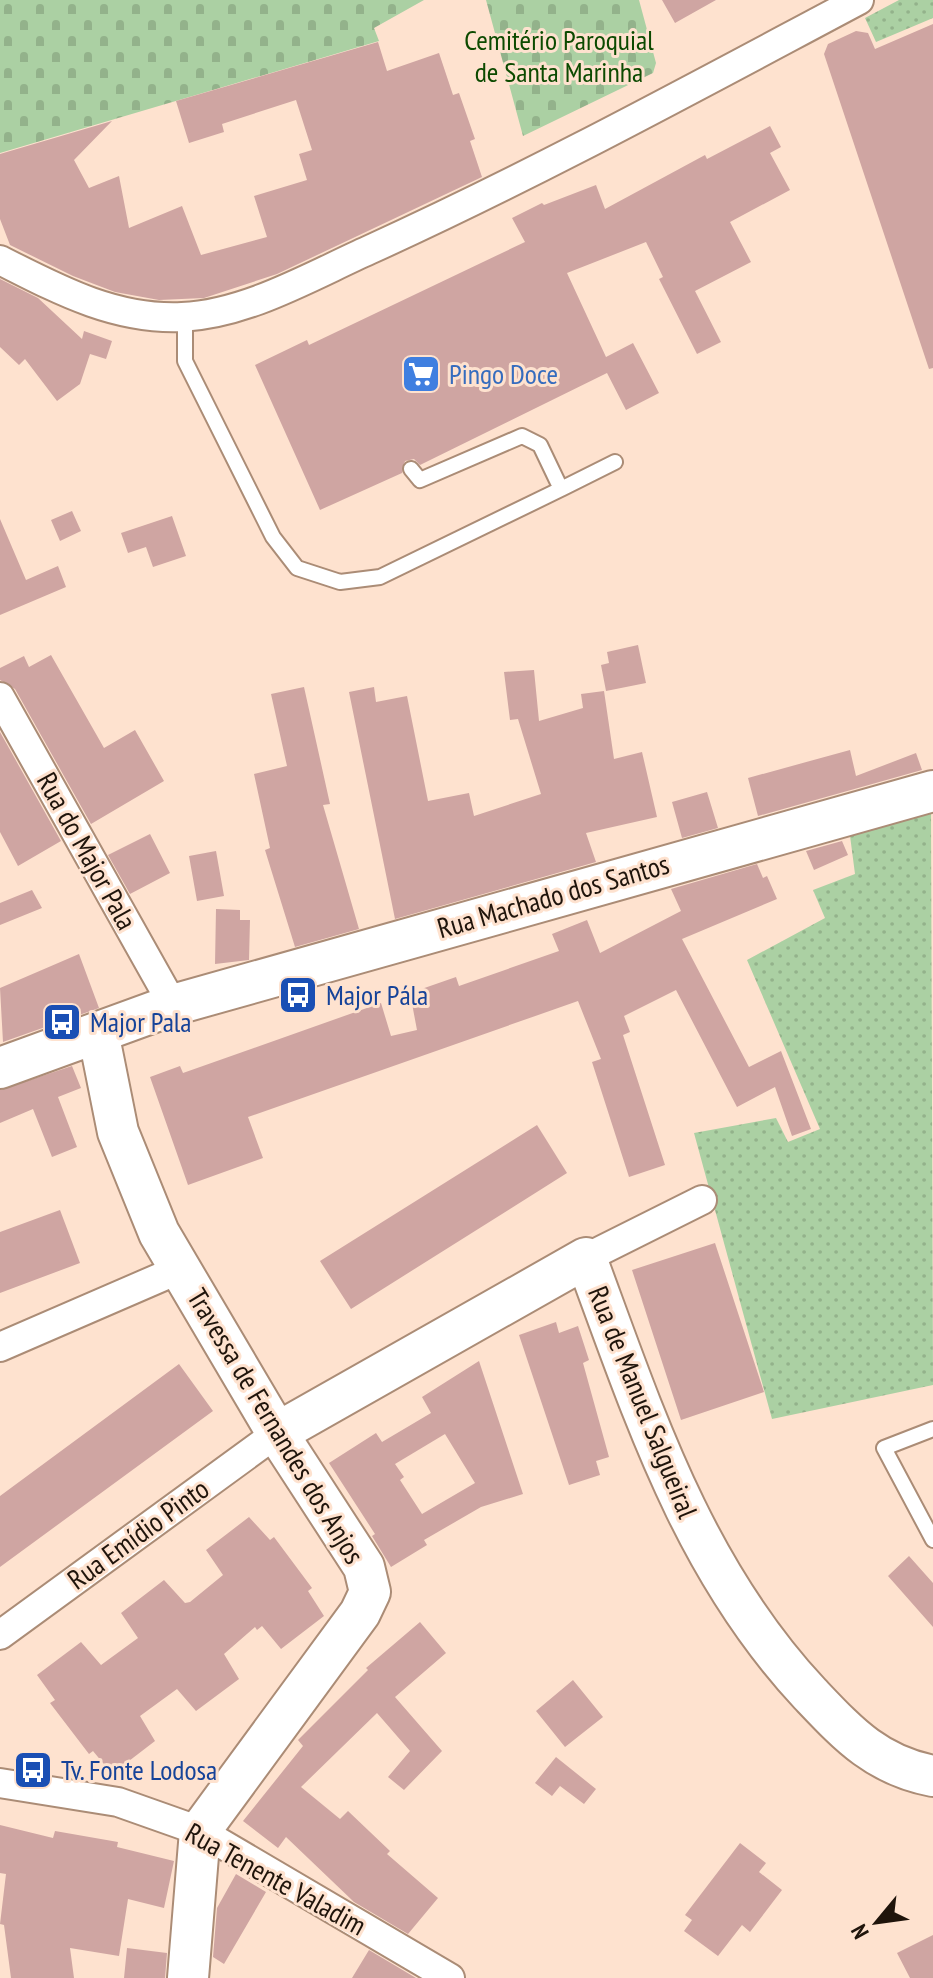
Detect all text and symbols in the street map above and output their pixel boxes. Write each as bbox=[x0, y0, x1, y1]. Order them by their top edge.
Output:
park label: Cemitério Paroquial de Santa Marinha bbox=[464, 21, 654, 90]
supermarket icon: Pingo Doce bbox=[400, 353, 442, 395]
place label: Pingo Doce bbox=[449, 355, 558, 392]
street label: Rua do Major Pala bbox=[29, 765, 146, 936]
street label: Rua Machado dos Santos bbox=[433, 845, 673, 946]
bus stop icon: Major Pála bbox=[277, 974, 319, 1016]
place label: Major Pála bbox=[326, 976, 428, 1013]
bus stop icon: Major Pala bbox=[41, 1001, 83, 1043]
place label: Major Pala bbox=[90, 1003, 192, 1040]
street label: Rua de Manuel Salgueiral bbox=[580, 1280, 707, 1524]
street label: Travessa de Fernandes dos Anjos bbox=[180, 1281, 373, 1570]
street label: Rua Emídio Pinto bbox=[60, 1470, 216, 1597]
bus stop icon: Tv. Fonte Lodosa bbox=[12, 1749, 54, 1791]
place label: Tv. Fonte Lodosa bbox=[61, 1751, 217, 1788]
street label: Rua Tenente Valadim bbox=[179, 1814, 373, 1943]
north arrow bbox=[837, 1882, 917, 1962]
text: N bbox=[844, 1920, 875, 1944]

